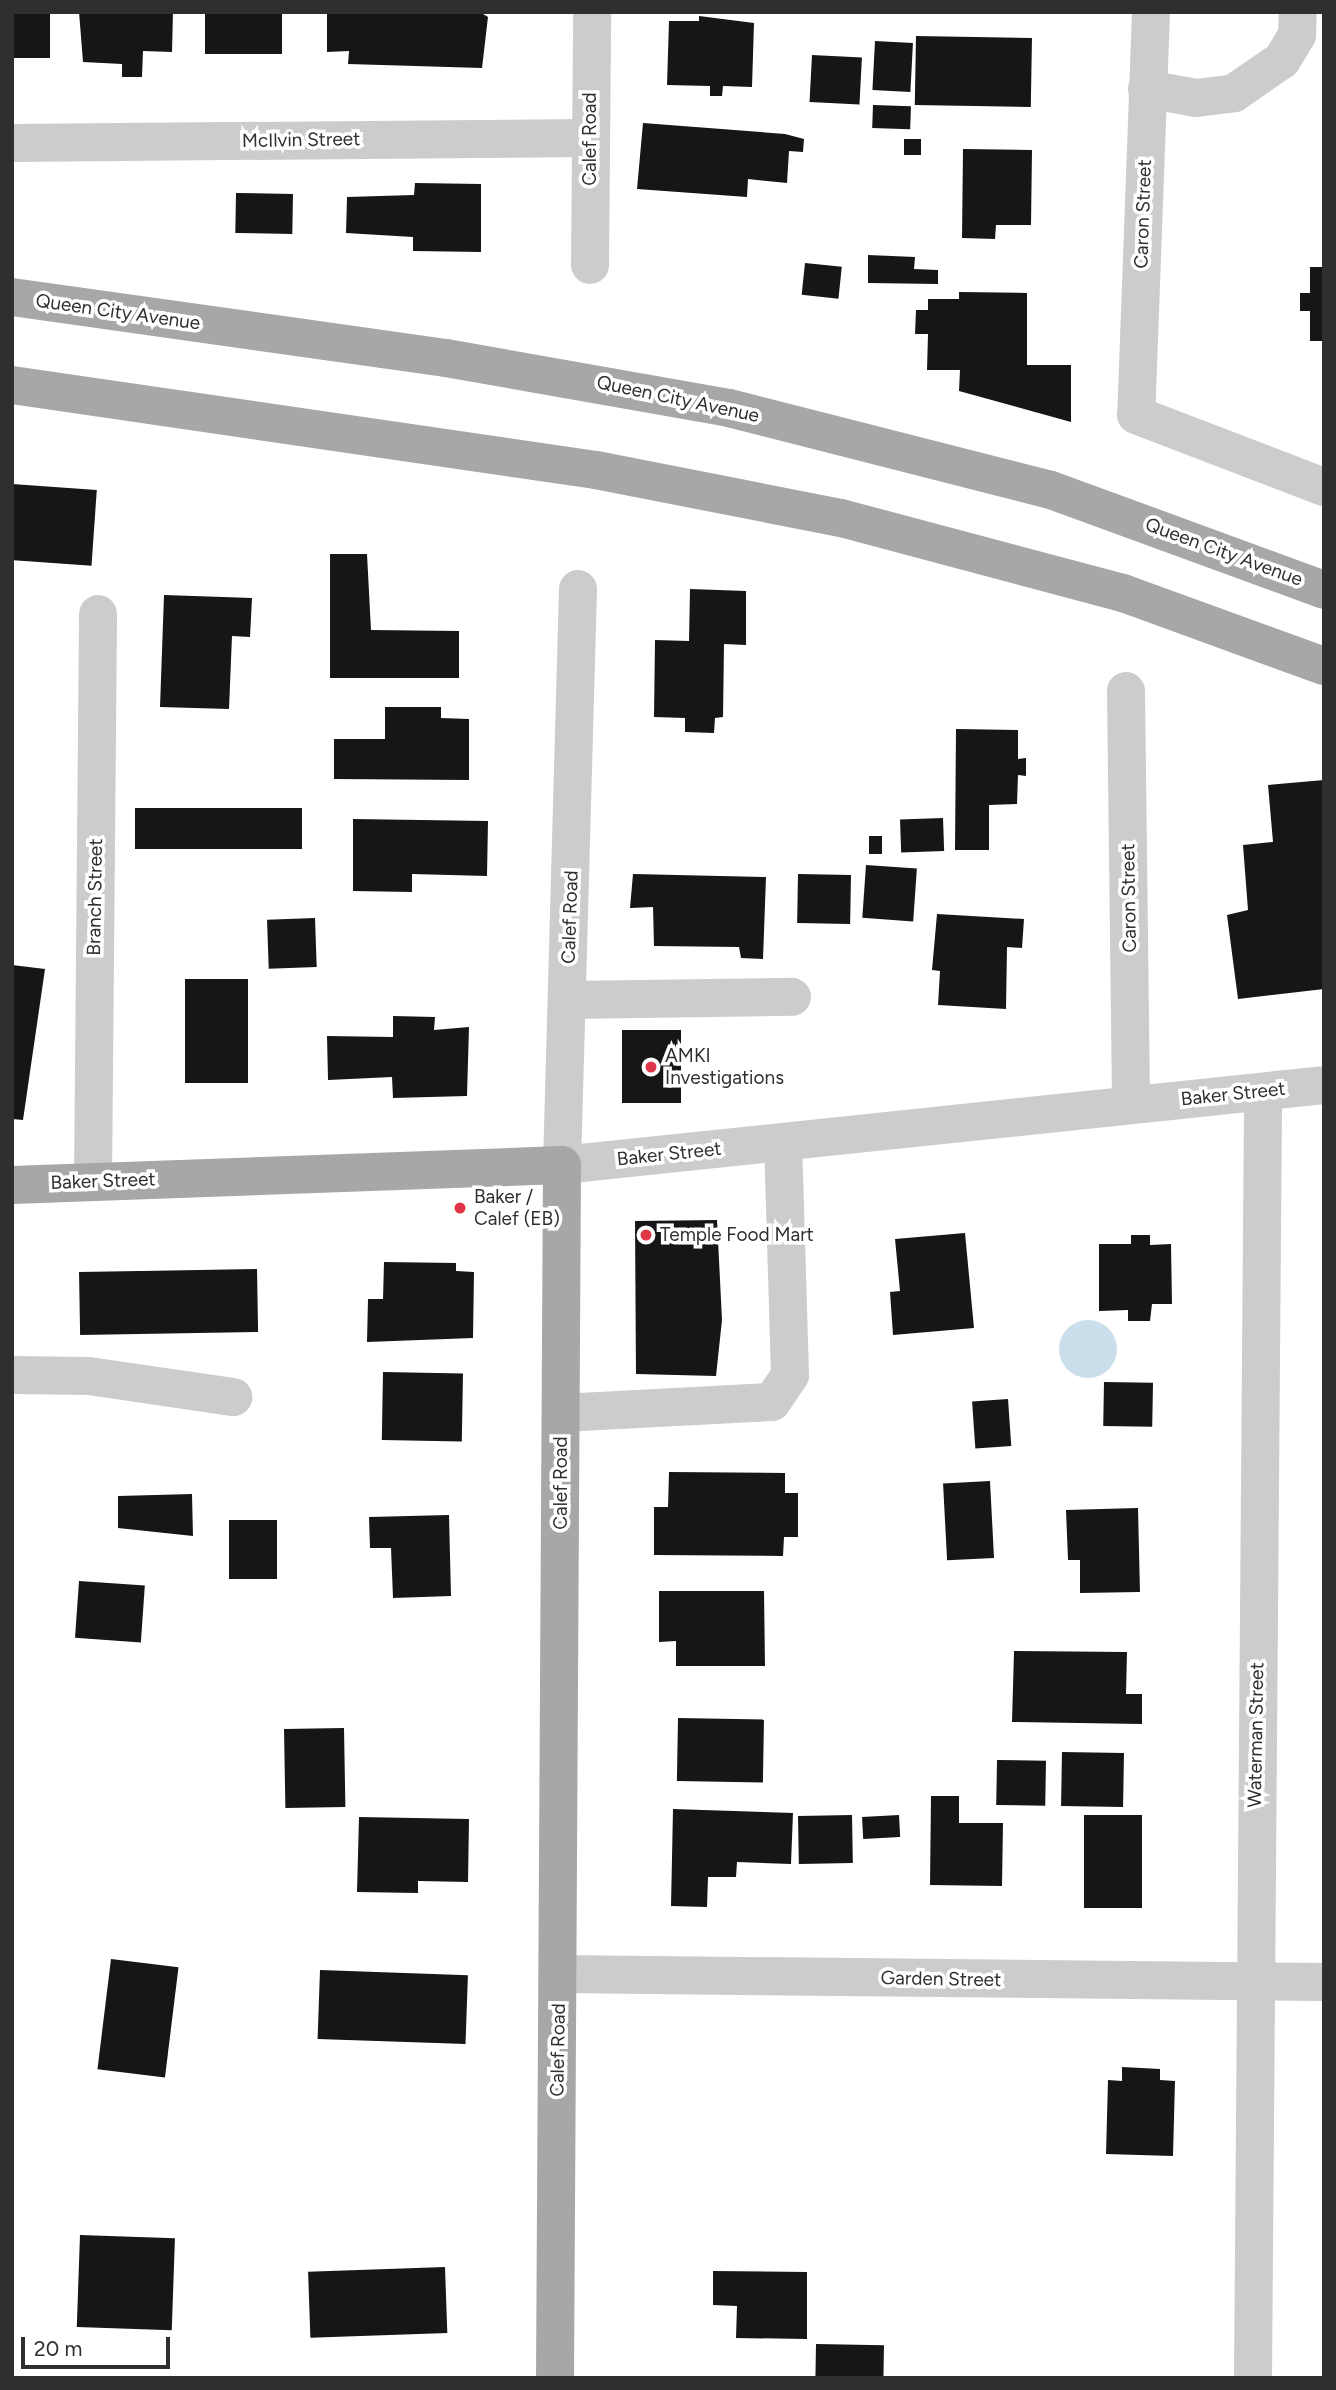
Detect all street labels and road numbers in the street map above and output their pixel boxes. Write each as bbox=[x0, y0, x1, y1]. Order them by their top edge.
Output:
street label: Calef Road bbox=[579, 92, 601, 186]
street label: McIlvin Street bbox=[242, 128, 360, 152]
street label: Caron Street bbox=[1130, 159, 1156, 269]
street label: Queen City Avenue bbox=[34, 289, 202, 335]
street label: Queen City Avenue bbox=[595, 371, 761, 427]
street label: Queen City Avenue bbox=[1142, 513, 1306, 591]
street label: Branch Street bbox=[83, 838, 107, 956]
street label: Caron Street bbox=[1117, 843, 1141, 953]
street label: Calef Road bbox=[557, 870, 583, 964]
street label: Baker Street bbox=[1180, 1077, 1286, 1111]
street label: Baker Street bbox=[616, 1137, 722, 1171]
street label: Baker Street bbox=[50, 1168, 156, 1194]
street label: Calef Road bbox=[550, 1436, 572, 1530]
street label: Waterman Street bbox=[1243, 1662, 1269, 1808]
street label: Garden Street bbox=[881, 1967, 1001, 1991]
street label: Calef Road bbox=[546, 2003, 570, 2097]

